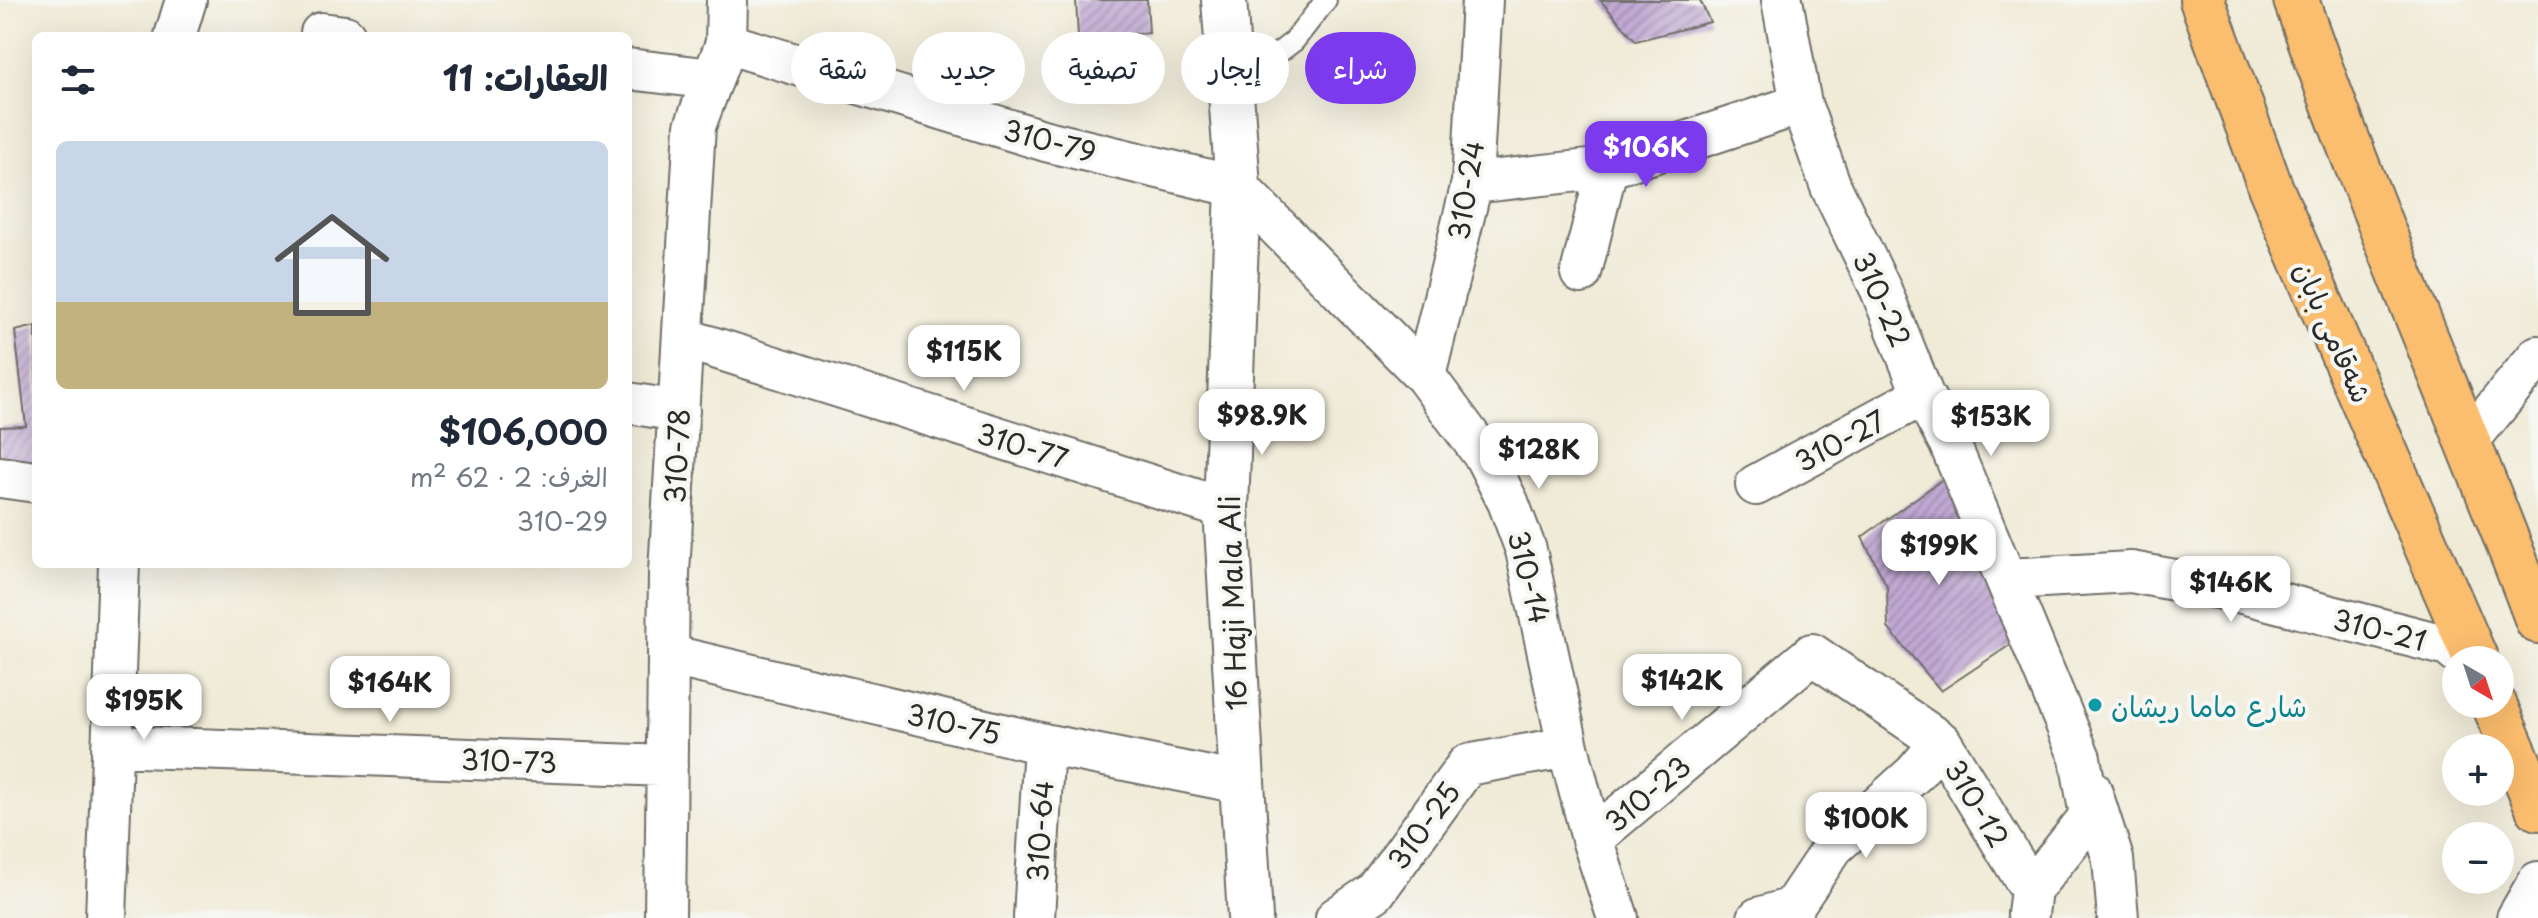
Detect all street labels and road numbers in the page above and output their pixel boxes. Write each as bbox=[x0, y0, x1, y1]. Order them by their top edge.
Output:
street label: 310-79 bbox=[999, 107, 1101, 173]
street label: 310-24 bbox=[1436, 137, 1494, 243]
street label: 310-22 bbox=[1843, 244, 1923, 354]
street label: شەقامی بابان bbox=[2284, 255, 2384, 409]
street label: 310-27 bbox=[1787, 398, 1893, 482]
street label: 310-78 bbox=[652, 407, 700, 505]
street label: 310-77 bbox=[972, 411, 1074, 479]
street label: 16 Haji Mala Ali bbox=[1207, 495, 1257, 711]
street label: 310-14 bbox=[1498, 526, 1562, 628]
street label: 310-21 bbox=[2329, 597, 2431, 661]
street label: 310-75 bbox=[903, 691, 1005, 755]
street label: 310-73 bbox=[460, 737, 558, 783]
street label: 310-23 bbox=[1595, 744, 1699, 842]
street label: 310-12 bbox=[1935, 751, 2021, 855]
street label: 310-25 bbox=[1376, 772, 1470, 878]
street label: 310-64 bbox=[1015, 779, 1063, 883]

